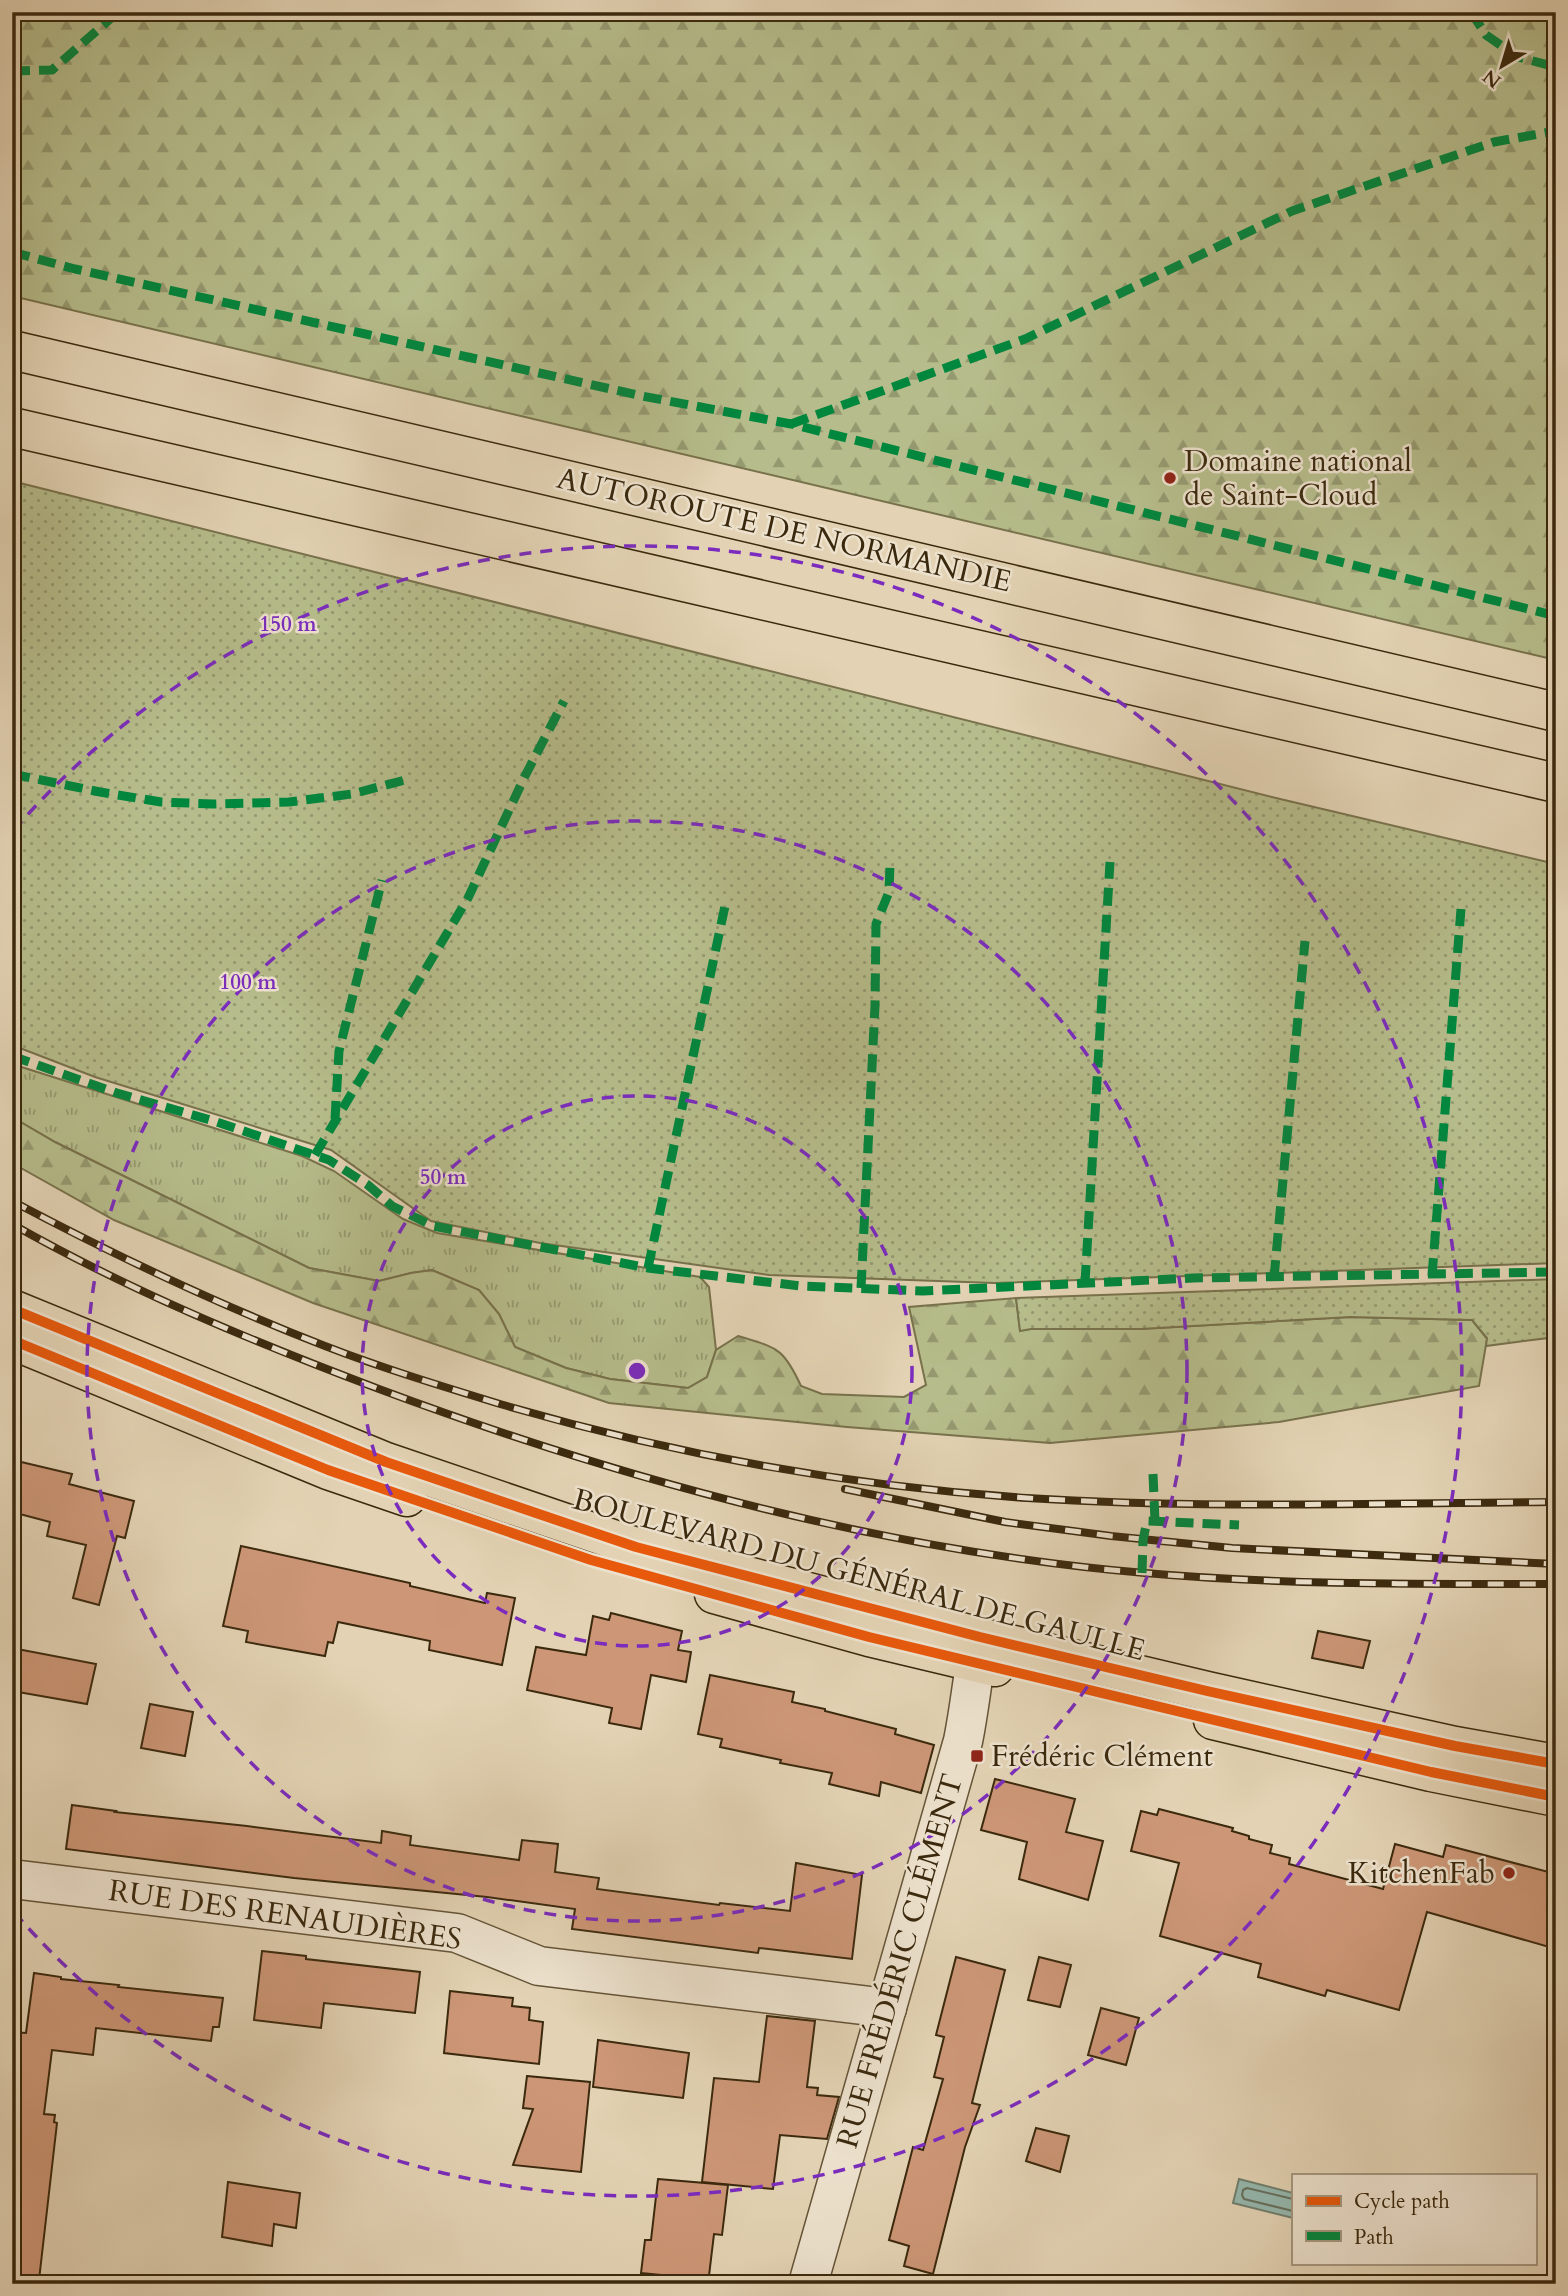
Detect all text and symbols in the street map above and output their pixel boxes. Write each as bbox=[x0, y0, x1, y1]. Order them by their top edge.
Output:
north arrow bbox=[1466, 32, 1536, 102]
text: N bbox=[1477, 63, 1507, 94]
place label: Domaine national de Saint-Cloud bbox=[1184, 441, 1412, 516]
street label: AUTOROUTE DE NORMANDIE bbox=[553, 458, 1015, 602]
marker: Domaine national de Saint-Cloud bbox=[1162, 470, 1178, 486]
text: 150 m bbox=[259, 610, 317, 639]
text: 100 m bbox=[219, 968, 277, 997]
text: 50 m bbox=[420, 1163, 467, 1192]
centre of rings bbox=[625, 1359, 649, 1383]
street label: BOULEVARD DU GÉNÉRAL DE GAULLE bbox=[568, 1479, 1150, 1671]
place label: Frédéric Clément bbox=[991, 1736, 1214, 1777]
marker: Frédéric Clément bbox=[969, 1748, 985, 1764]
street label: RUE FRÉDÉRIC CLÉMENT bbox=[827, 1769, 973, 2153]
place label: KitchenFab bbox=[1348, 1853, 1495, 1894]
marker: KitchenFab bbox=[1501, 1865, 1517, 1881]
street label: RUE DES RENAUDIÈRES bbox=[106, 1870, 464, 1960]
legend bbox=[1292, 2174, 1536, 2264]
text: Cycle path bbox=[1354, 2187, 1450, 2216]
text: Path bbox=[1354, 2223, 1394, 2252]

